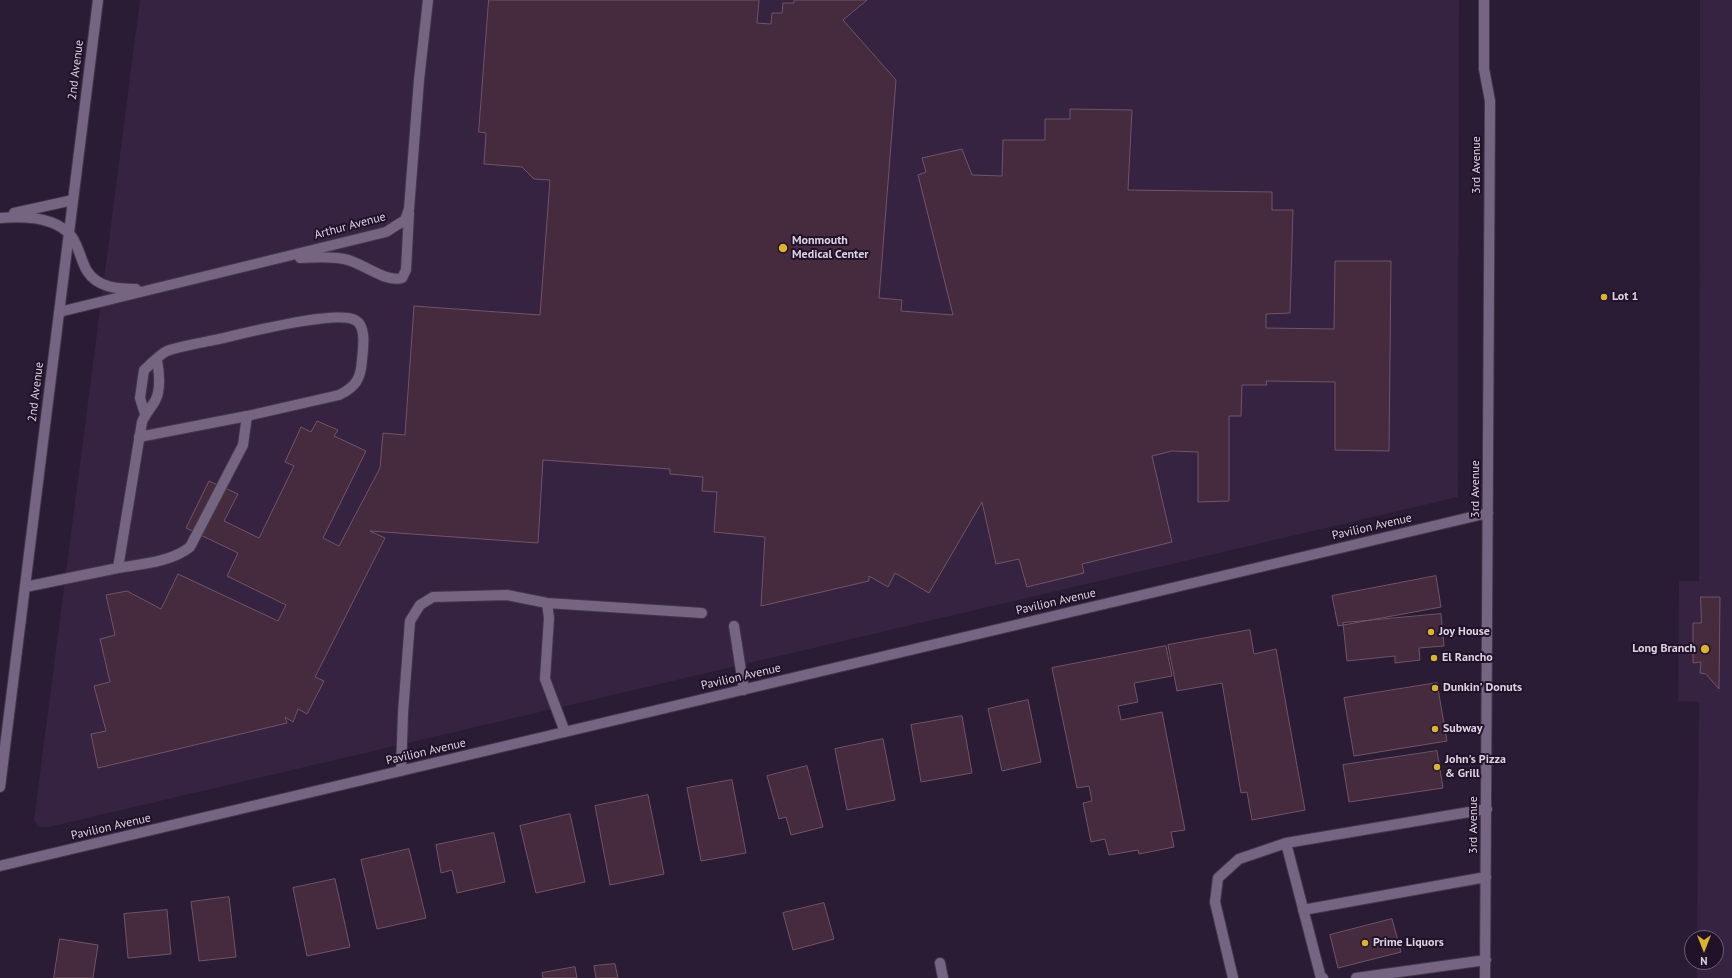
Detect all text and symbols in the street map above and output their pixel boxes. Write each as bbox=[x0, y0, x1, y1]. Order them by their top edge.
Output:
street label: 2nd Avenue bbox=[65, 39, 87, 101]
street label: 3rd Avenue bbox=[1470, 136, 1484, 194]
street label: Arthur Avenue bbox=[313, 210, 387, 242]
place label: Monmouth Medical Center bbox=[792, 234, 868, 262]
marker: Monmouth Medical Center bbox=[777, 242, 789, 254]
place label: Lot 1 bbox=[1612, 290, 1638, 304]
marker: Lot 1 bbox=[1599, 292, 1609, 302]
street label: 2nd Avenue bbox=[25, 361, 47, 423]
street label: 3rd Avenue bbox=[1469, 460, 1483, 518]
street label: Pavilion Avenue bbox=[1331, 511, 1413, 543]
street label: Pavilion Avenue bbox=[1015, 586, 1097, 618]
place label: Joy House bbox=[1439, 625, 1490, 639]
marker: Joy House bbox=[1426, 627, 1436, 637]
place label: Long Branch bbox=[1632, 642, 1696, 656]
marker: Long Branch bbox=[1699, 643, 1711, 655]
place label: El Rancho bbox=[1442, 651, 1493, 665]
marker: El Rancho bbox=[1429, 653, 1439, 663]
street label: Pavilion Avenue bbox=[700, 661, 782, 693]
place label: Dunkin' Donuts bbox=[1443, 681, 1522, 695]
marker: Dunkin' Donuts bbox=[1430, 683, 1440, 693]
place label: Subway bbox=[1443, 722, 1482, 736]
marker: Subway bbox=[1430, 724, 1440, 734]
street label: Pavilion Avenue bbox=[385, 736, 467, 768]
place label: John's Pizza & Grill bbox=[1445, 753, 1506, 781]
marker: John's Pizza & Grill bbox=[1432, 762, 1442, 772]
street label: 3rd Avenue bbox=[1467, 796, 1481, 854]
street label: Pavilion Avenue bbox=[70, 811, 152, 843]
north arrow bbox=[1684, 930, 1724, 970]
place label: Prime Liquors bbox=[1373, 936, 1444, 950]
marker: Prime Liquors bbox=[1360, 938, 1370, 948]
text: N bbox=[1700, 954, 1708, 968]

